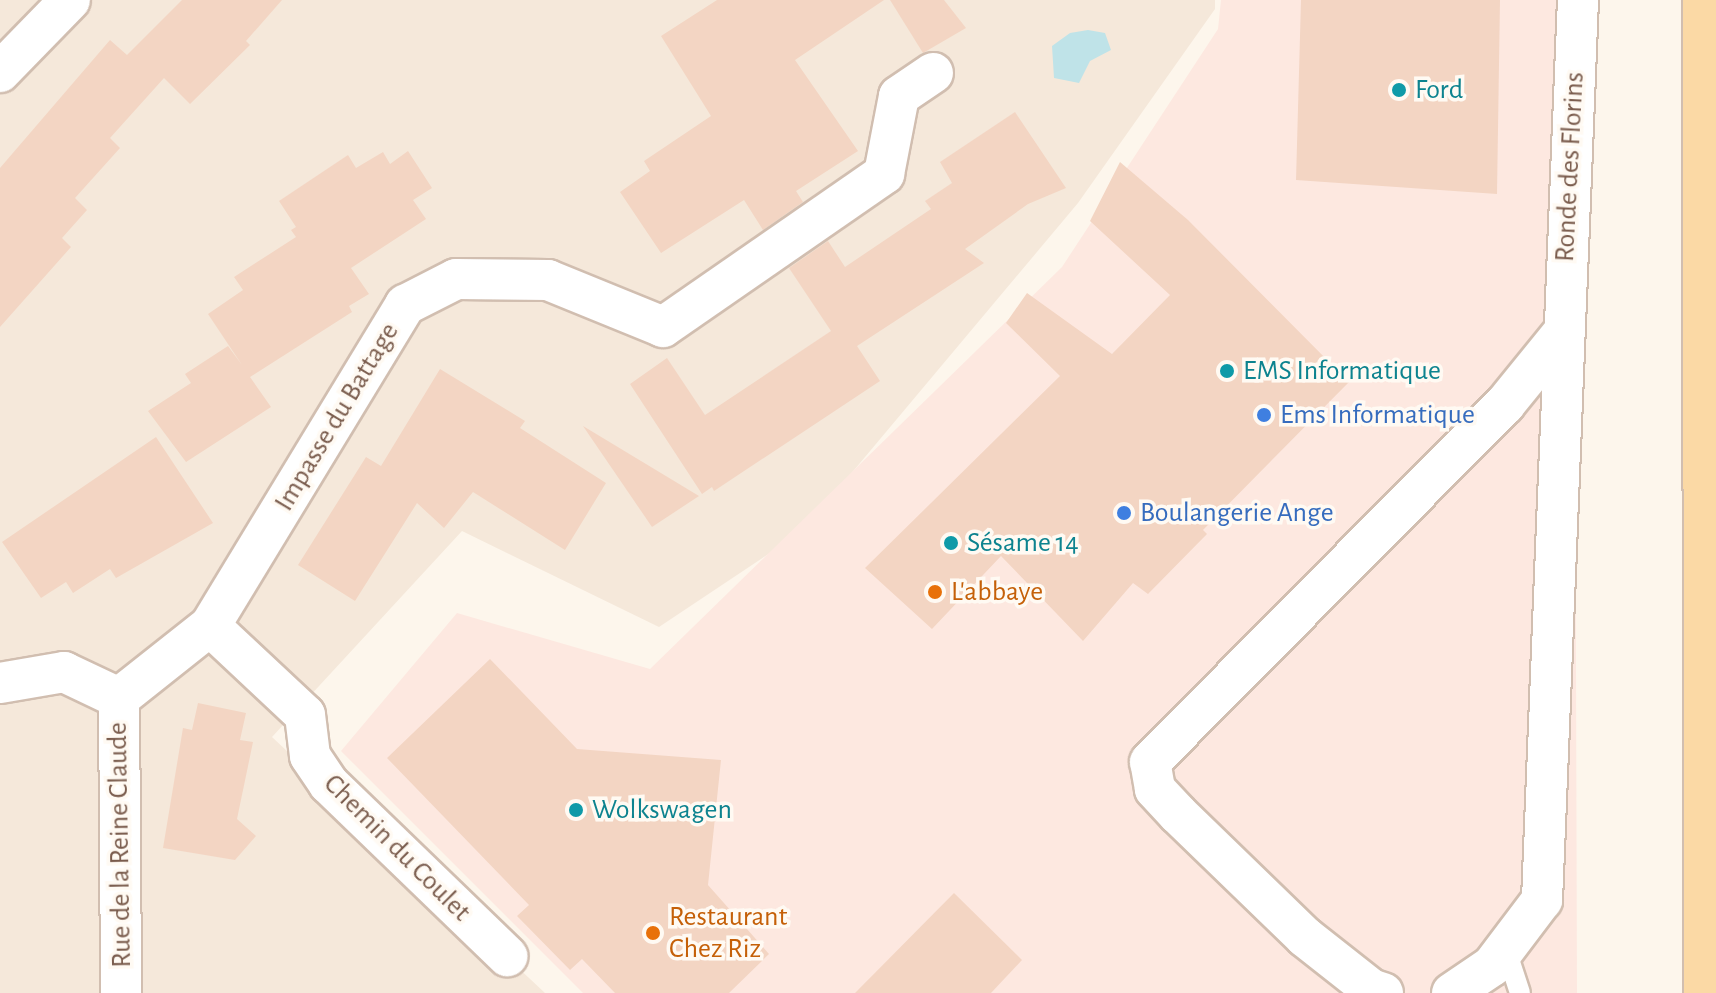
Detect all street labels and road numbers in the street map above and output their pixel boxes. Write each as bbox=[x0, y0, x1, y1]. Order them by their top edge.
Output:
street label: Ronde des Florins bbox=[1548, 71, 1592, 263]
street label: Impasse du Battage bbox=[268, 317, 406, 517]
street label: Rue de la Reine Claude bbox=[101, 722, 139, 968]
street label: Chemin du Coulet bbox=[316, 767, 478, 929]

